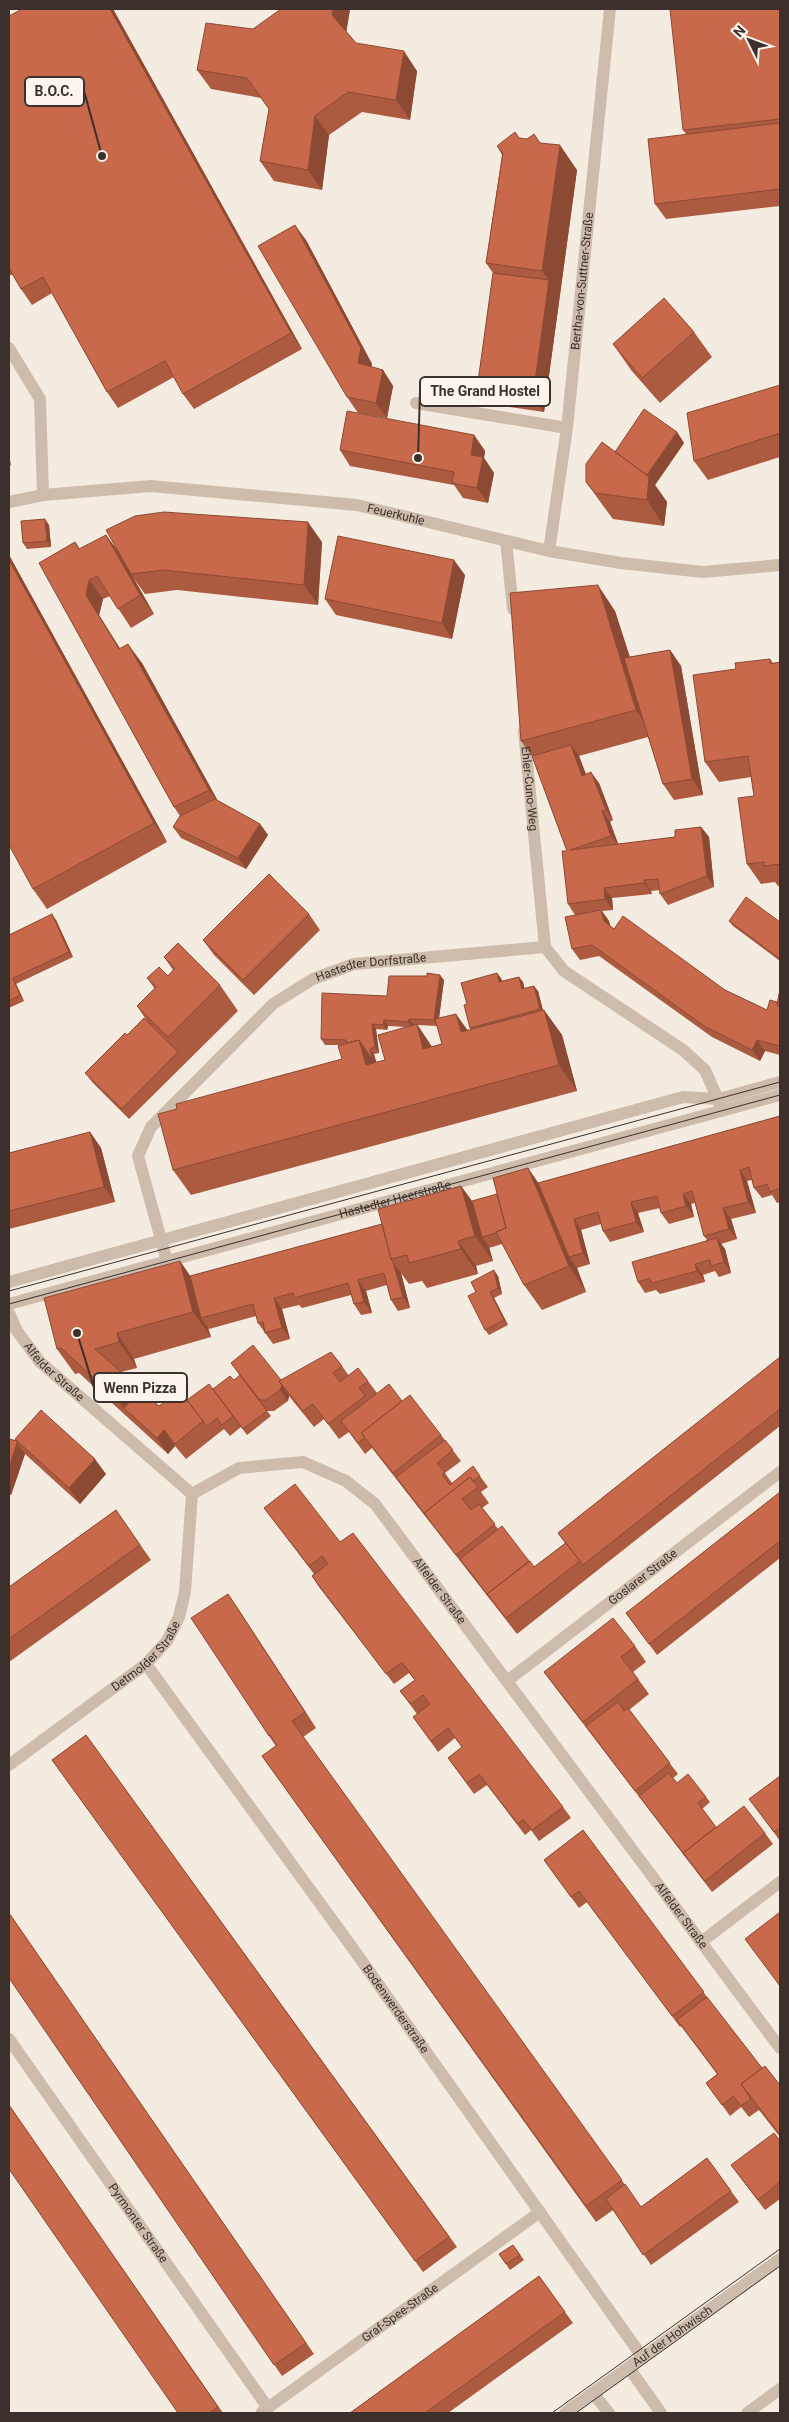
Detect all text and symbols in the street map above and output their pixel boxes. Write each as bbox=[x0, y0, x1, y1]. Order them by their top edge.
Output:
north arrow bbox=[724, 15, 774, 65]
text: N bbox=[730, 22, 749, 40]
callout: B.O.C. bbox=[25, 77, 84, 106]
text: B.O.C. bbox=[34, 83, 74, 99]
street label: Bertha-von-Suttner-Straße bbox=[568, 212, 596, 351]
callout: The Grand Hostel bbox=[420, 377, 550, 406]
text: The Grand Hostel bbox=[430, 383, 540, 399]
street label: Feuerkuhle bbox=[366, 501, 426, 528]
street label: Ehler-Cuno-Weg bbox=[519, 746, 541, 832]
street label: Hastedter Dorfstraße bbox=[314, 951, 427, 984]
street label: Hastedter Heerstraße bbox=[338, 1178, 452, 1221]
street label: Alfelder Straße bbox=[21, 1339, 87, 1404]
callout: Wenn Pizza bbox=[94, 1373, 187, 1402]
text: Wenn Pizza bbox=[103, 1380, 177, 1396]
street label: Goslarer Straße bbox=[606, 1546, 680, 1608]
street label: Alfelder Straße bbox=[410, 1555, 469, 1627]
street label: Detmolder Straße bbox=[109, 1619, 183, 1694]
street label: Alfelder Straße bbox=[652, 1880, 711, 1951]
street label: Bodenwerderstraße bbox=[360, 1962, 432, 2056]
street label: Pyrmonter Straße bbox=[106, 2181, 171, 2266]
street label: Graf-Spee-Straße bbox=[359, 2280, 441, 2345]
street label: Auf der Hohwisch bbox=[630, 2303, 715, 2369]

